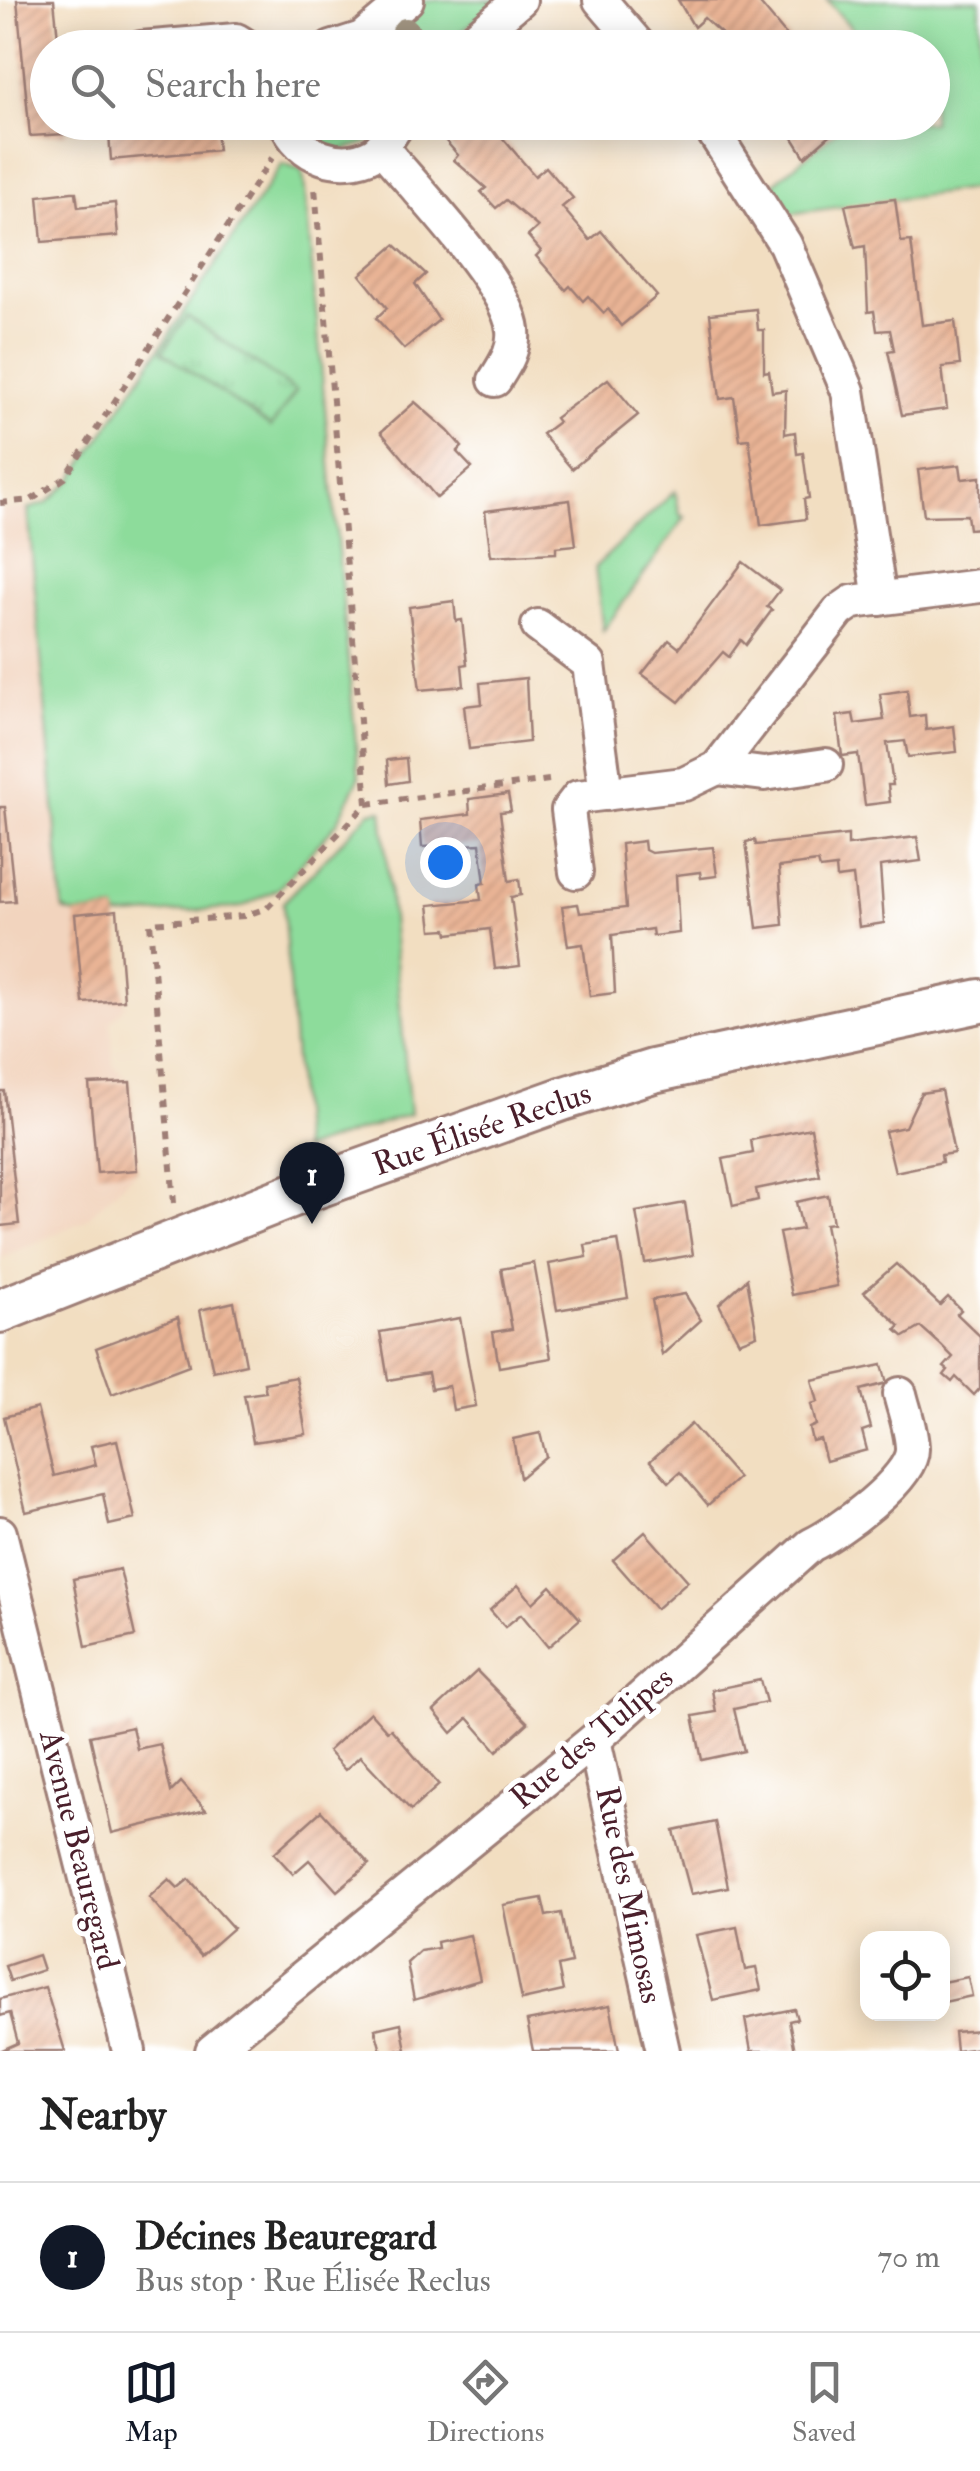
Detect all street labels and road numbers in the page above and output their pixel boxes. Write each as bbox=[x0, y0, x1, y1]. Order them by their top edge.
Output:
street label: Rue Élisée Reclus bbox=[368, 1073, 596, 1185]
street label: Rue des Tulipes bbox=[502, 1658, 682, 1818]
street label: Avenue Beauregard bbox=[30, 1725, 128, 1974]
street label: Rue des Mimosas bbox=[586, 1783, 672, 2007]

